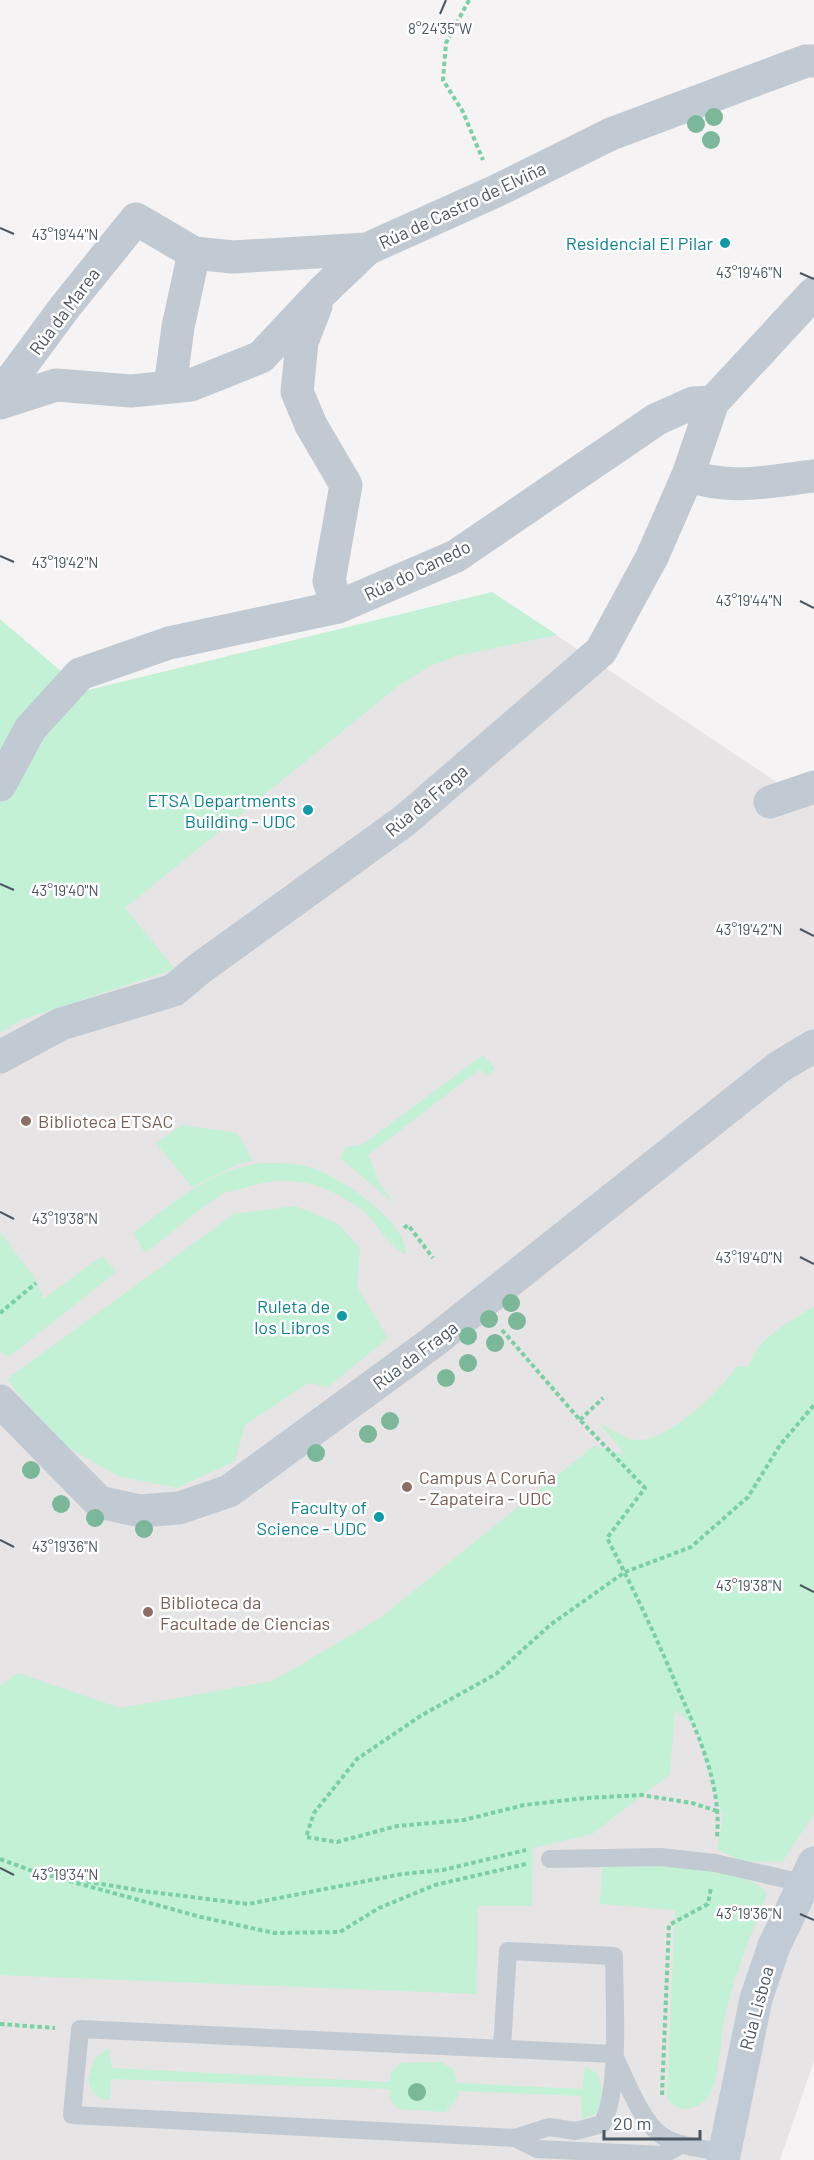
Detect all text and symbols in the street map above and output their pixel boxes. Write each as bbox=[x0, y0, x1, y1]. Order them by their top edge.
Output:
text: 8°24'35"W bbox=[408, 19, 472, 37]
street label: Rúa de Castro de Elviña bbox=[375, 157, 549, 253]
text: 43°19'44"N bbox=[31, 225, 99, 243]
place label: Residencial El Pilar bbox=[566, 232, 713, 254]
marker: Residencial El Pilar bbox=[718, 236, 732, 250]
street label: Rúa da Marea bbox=[24, 263, 104, 359]
text: 43°19'46"N bbox=[716, 263, 782, 281]
street label: Rúa do Canedo bbox=[360, 535, 474, 605]
text: 43°19'42"N bbox=[31, 553, 99, 571]
text: 43°19'44"N bbox=[715, 591, 783, 609]
street label: Rúa da Fraga bbox=[380, 759, 472, 841]
place label: ETSA Departments Building - UDC bbox=[147, 789, 296, 832]
marker: ETSA Departments Building - UDC bbox=[301, 803, 315, 817]
text: 43°19'40"N bbox=[31, 881, 99, 899]
text: 43°19'42"N bbox=[715, 920, 783, 938]
place label: Biblioteca ETSAC bbox=[38, 1110, 173, 1132]
marker: Biblioteca ETSAC bbox=[19, 1114, 33, 1128]
text: 43°19'38"N bbox=[32, 1209, 98, 1227]
text: 43°19'40"N bbox=[715, 1248, 783, 1266]
place label: Ruleta de los Libros bbox=[254, 1295, 330, 1338]
marker: Ruleta de los Libros bbox=[335, 1309, 349, 1323]
street label: Rúa da Fraga bbox=[368, 1316, 462, 1394]
place label: Campus A Coruña - Zapateira - UDC bbox=[419, 1466, 556, 1509]
marker: Campus A Coruña - Zapateira - UDC bbox=[400, 1480, 414, 1494]
place label: Faculty of Science - UDC bbox=[256, 1496, 367, 1539]
marker: Faculty of Science - UDC bbox=[372, 1510, 386, 1524]
text: 43°19'36"N bbox=[32, 1537, 98, 1555]
text: 43°19'38"N bbox=[716, 1576, 782, 1594]
place label: Biblioteca da Facultade de Ciencias bbox=[160, 1591, 330, 1634]
marker: Biblioteca da Facultade de Ciencias bbox=[141, 1605, 155, 1619]
text: 43°19'34"N bbox=[32, 1865, 98, 1883]
text: 43°19'36"N bbox=[716, 1904, 782, 1922]
street label: Rúa Lisboa bbox=[734, 1964, 778, 2052]
scale bar bbox=[604, 2103, 700, 2141]
text: 20 m bbox=[613, 2112, 651, 2134]

